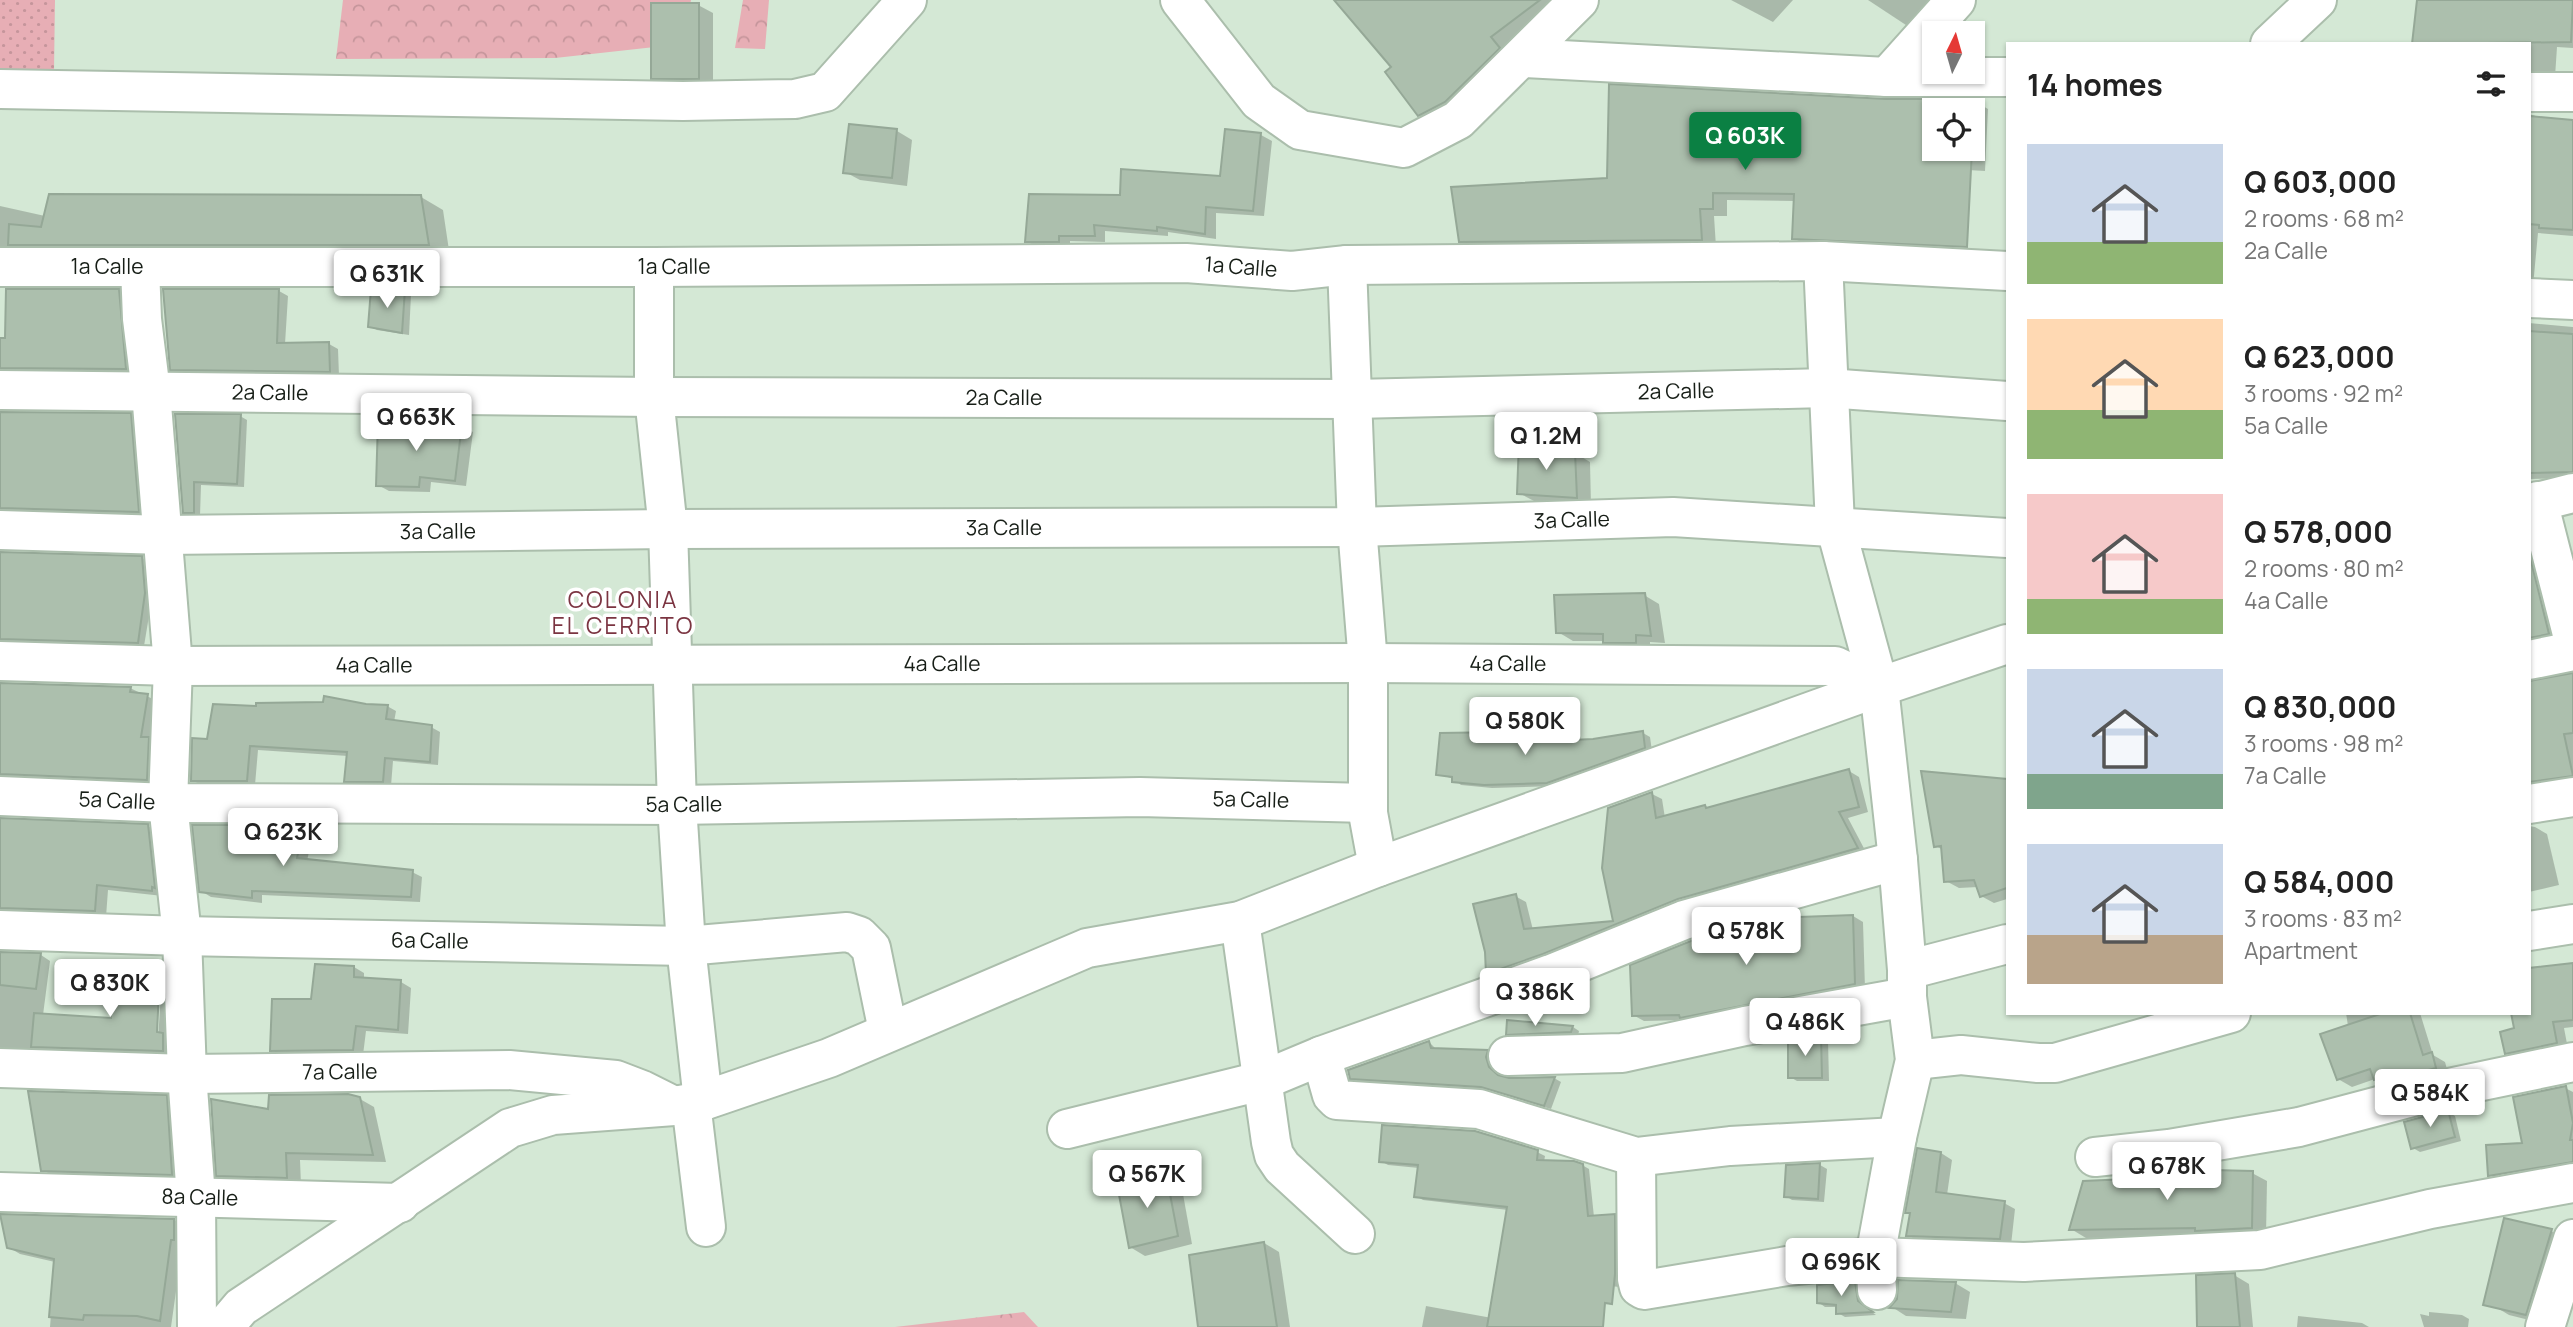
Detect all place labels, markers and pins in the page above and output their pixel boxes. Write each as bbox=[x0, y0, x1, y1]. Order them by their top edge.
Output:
pin: Q 603K bbox=[1688, 113, 1802, 172]
pin: Q 631K bbox=[330, 250, 444, 310]
pin: Q 663K bbox=[359, 393, 473, 453]
pin: Q 1.2M bbox=[1489, 412, 1603, 472]
pin: Q 580K bbox=[1468, 698, 1582, 757]
pin: Q 623K bbox=[226, 808, 340, 868]
pin: Q 578K bbox=[1689, 908, 1803, 967]
pin: Q 830K bbox=[53, 960, 167, 1019]
pin: Q 386K bbox=[1478, 968, 1592, 1028]
pin: Q 486K bbox=[1748, 998, 1862, 1058]
pin: Q 584K bbox=[2373, 1070, 2487, 1129]
pin: Q 678K bbox=[2110, 1142, 2224, 1202]
pin: Q 567K bbox=[1090, 1150, 1204, 1210]
pin: Q 696K bbox=[1784, 1238, 1898, 1298]

